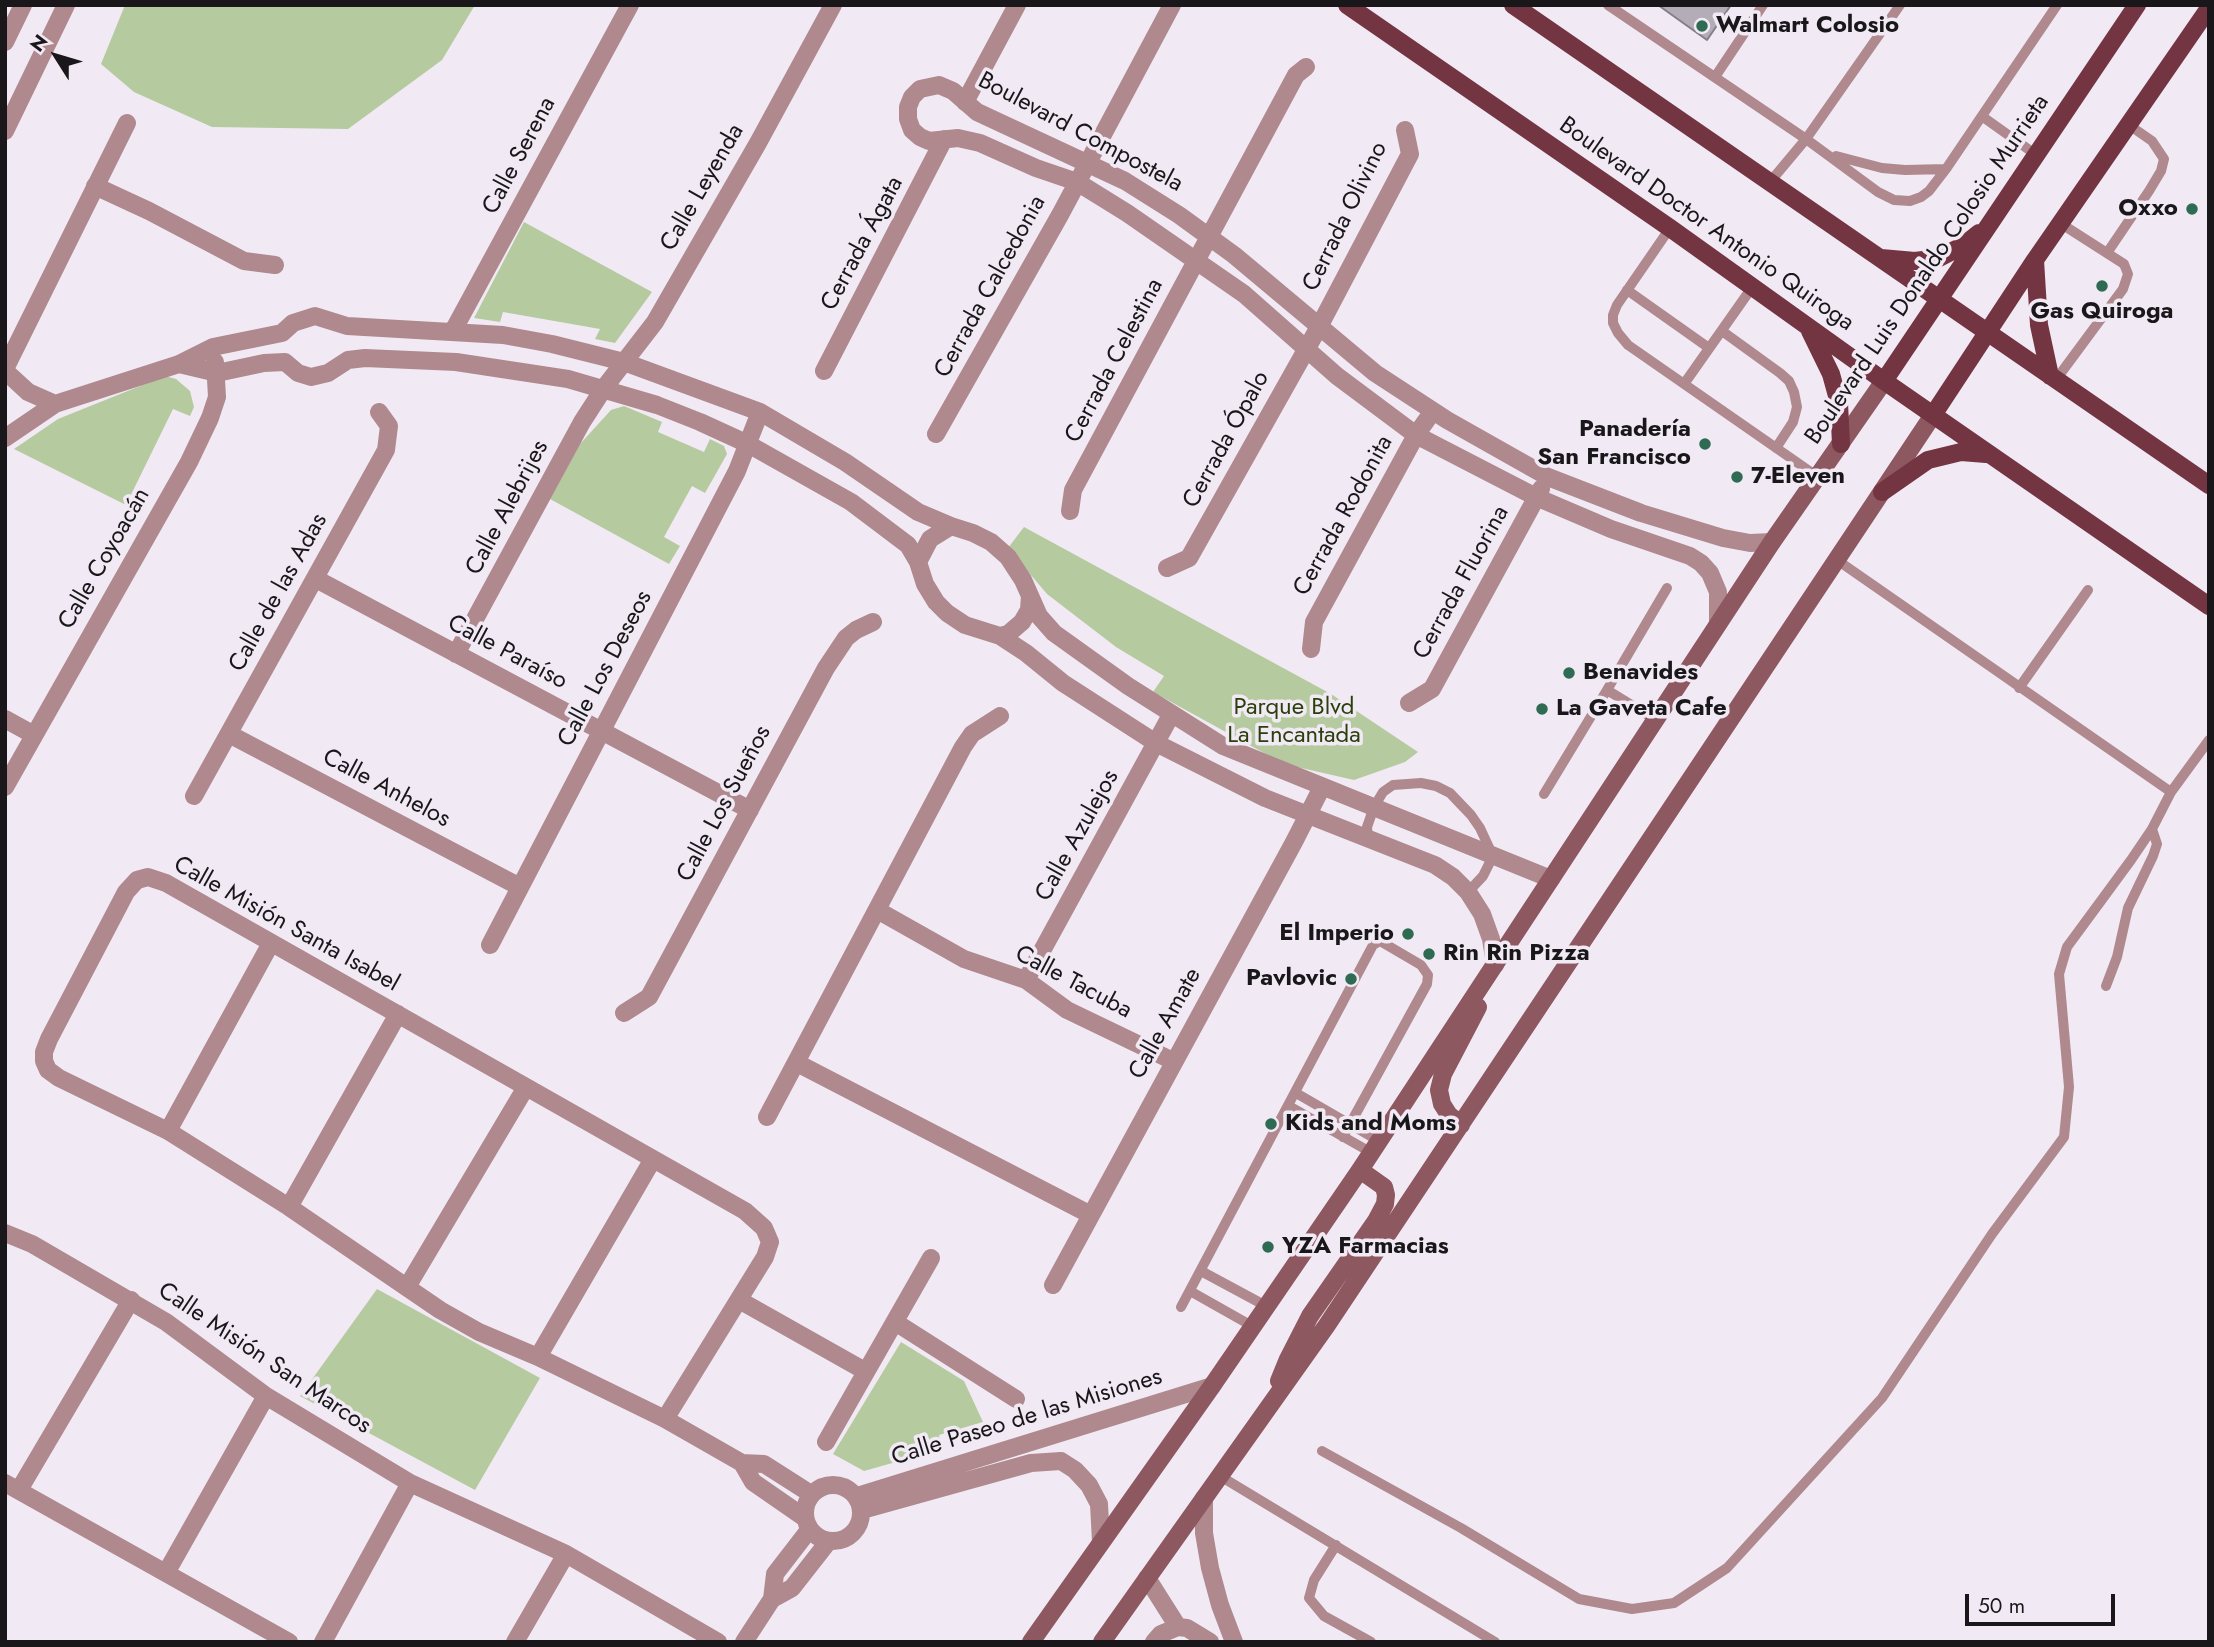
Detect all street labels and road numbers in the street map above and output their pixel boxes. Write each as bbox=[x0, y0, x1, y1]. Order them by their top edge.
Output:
street label: Boulevard Compostela bbox=[973, 67, 1187, 199]
street label: Boulevard Luis Donaldo Colosio Murrieta bbox=[1800, 90, 2056, 450]
street label: Calle Serena bbox=[477, 93, 563, 219]
street label: Boulevard Doctor Antonio Quiroga bbox=[1553, 112, 1859, 338]
street label: Calle Leyenda bbox=[655, 119, 751, 257]
street label: Cerrada Olivino bbox=[1297, 138, 1395, 296]
street label: Cerrada Ágata bbox=[816, 172, 910, 316]
street label: Cerrada Calcedonia bbox=[929, 191, 1053, 383]
street label: Cerrada Celestina bbox=[1060, 274, 1170, 448]
street label: Cerrada Ópalo bbox=[1178, 367, 1276, 513]
street label: Cerrada Rodonita bbox=[1288, 431, 1400, 601]
street label: Calle Alebrijes bbox=[460, 436, 556, 580]
street label: Calle Coyoacán bbox=[53, 483, 157, 635]
street label: Cerrada Fluorina bbox=[1408, 501, 1516, 665]
street label: Calle de las Adas bbox=[224, 509, 334, 677]
street label: Calle Los Deseos bbox=[553, 586, 659, 752]
street label: Calle Paraíso bbox=[442, 609, 572, 697]
street label: Calle Los Sueños bbox=[672, 721, 778, 887]
street label: Calle Anhelos bbox=[317, 743, 455, 835]
street label: Calle Azulejos bbox=[1030, 765, 1126, 907]
street label: Calle Misión Santa Isabel bbox=[168, 851, 404, 999]
street label: Calle Tacuba bbox=[1010, 940, 1136, 1026]
street label: Calle Amate bbox=[1124, 963, 1208, 1085]
street label: Calle Misión San Marcos bbox=[152, 1277, 376, 1441]
street label: Calle Paseo de las Misiones bbox=[888, 1363, 1166, 1473]

